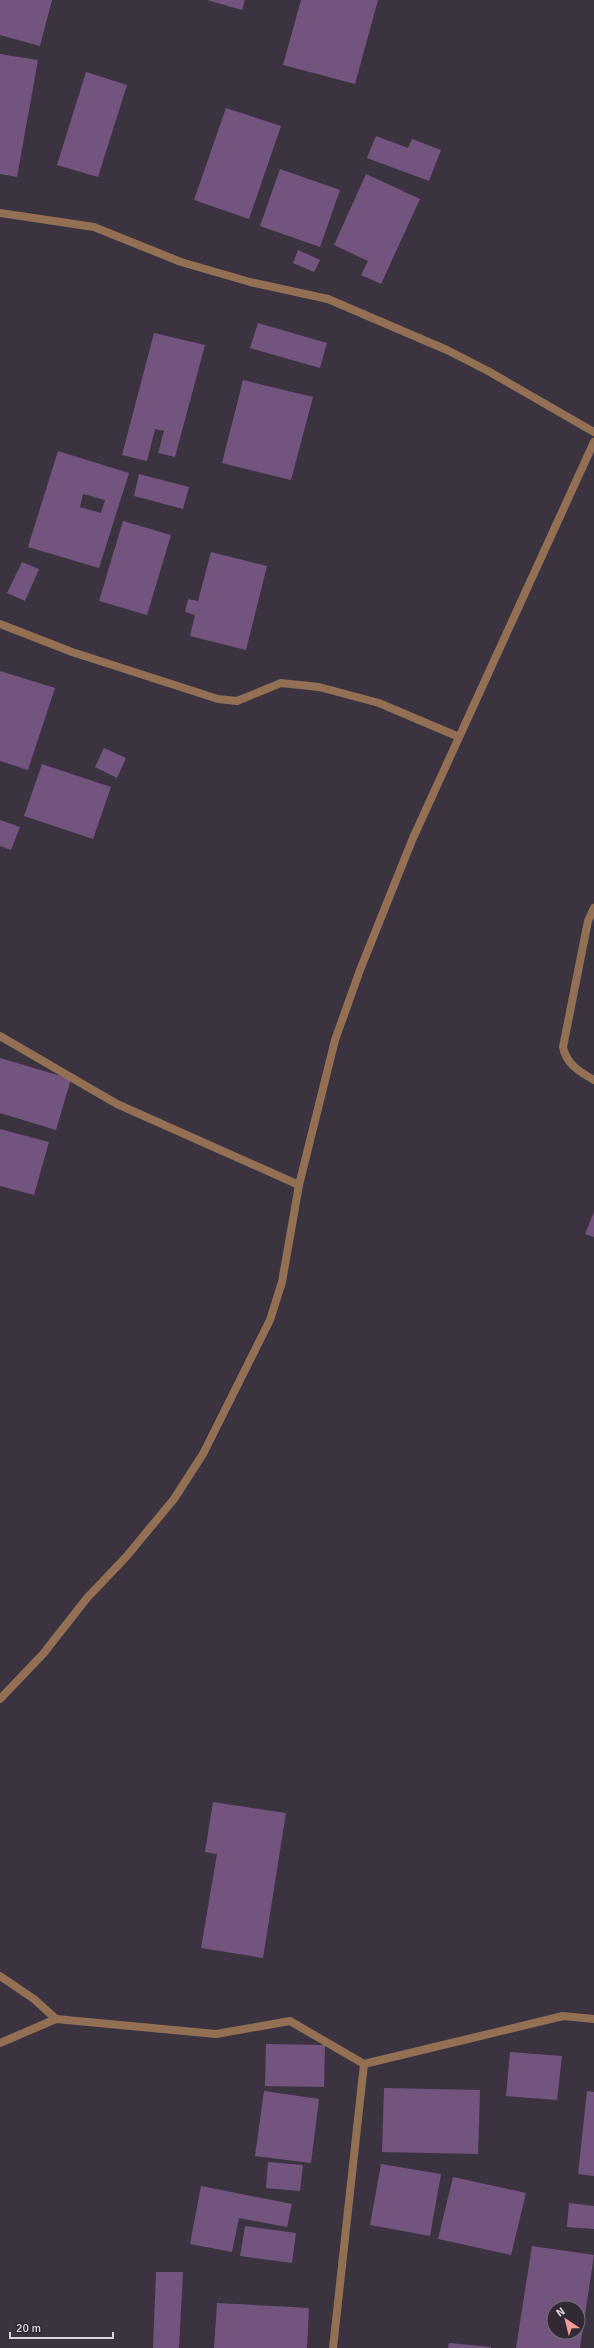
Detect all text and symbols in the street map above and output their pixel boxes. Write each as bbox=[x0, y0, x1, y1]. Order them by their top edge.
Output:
north arrow bbox=[546, 2300, 586, 2340]
text: N bbox=[554, 2305, 567, 2320]
scale bar bbox=[10, 2314, 113, 2340]
text: 20 m bbox=[16, 2321, 41, 2336]

